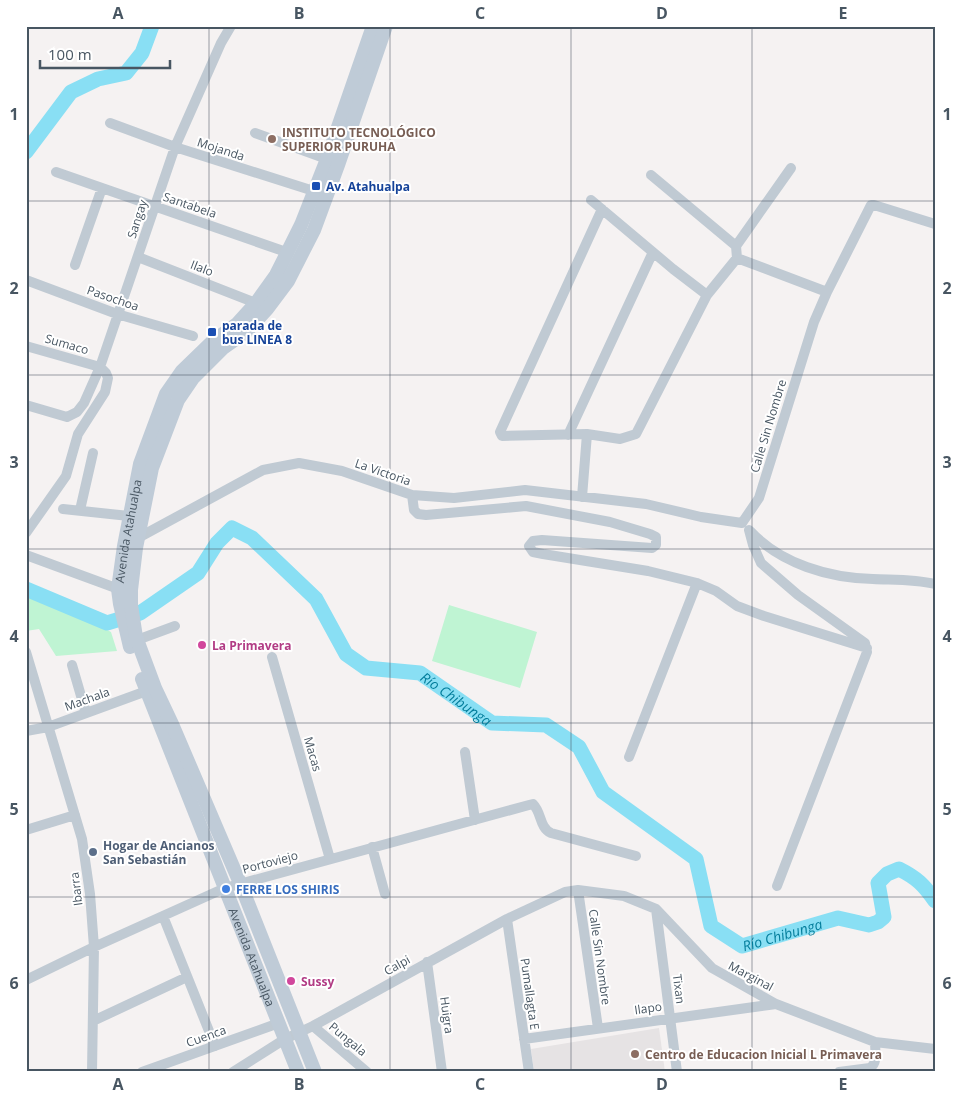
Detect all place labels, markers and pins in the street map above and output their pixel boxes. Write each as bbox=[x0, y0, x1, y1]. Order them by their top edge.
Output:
place label: INSTITUTO TECNOLÓGICO SUPERIOR PURUHA bbox=[282, 124, 436, 155]
marker: INSTITUTO TECNOLÓGICO SUPERIOR PURUHA bbox=[266, 133, 278, 145]
place label: Av. Atahualpa bbox=[326, 178, 410, 195]
marker: Av. Atahualpa bbox=[310, 180, 322, 192]
place label: parada de bus LINEA 8 bbox=[222, 317, 292, 348]
marker: parada de bus LINEA 8 bbox=[206, 326, 218, 338]
place label: La Primavera bbox=[212, 637, 291, 654]
marker: La Primavera bbox=[196, 639, 208, 651]
place label: Hogar de Ancianos San Sebastián bbox=[103, 837, 215, 868]
marker: Hogar de Ancianos San Sebastián bbox=[87, 846, 99, 858]
place label: FERRE LOS SHIRIS bbox=[236, 881, 340, 898]
marker: FERRE LOS SHIRIS bbox=[220, 883, 232, 895]
place label: Sussy bbox=[301, 973, 334, 990]
marker: Sussy bbox=[285, 975, 297, 987]
place label: Centro de Educacion Inicial L Primavera bbox=[645, 1046, 882, 1063]
marker: Centro de Educacion Inicial L Primavera bbox=[629, 1048, 641, 1060]

